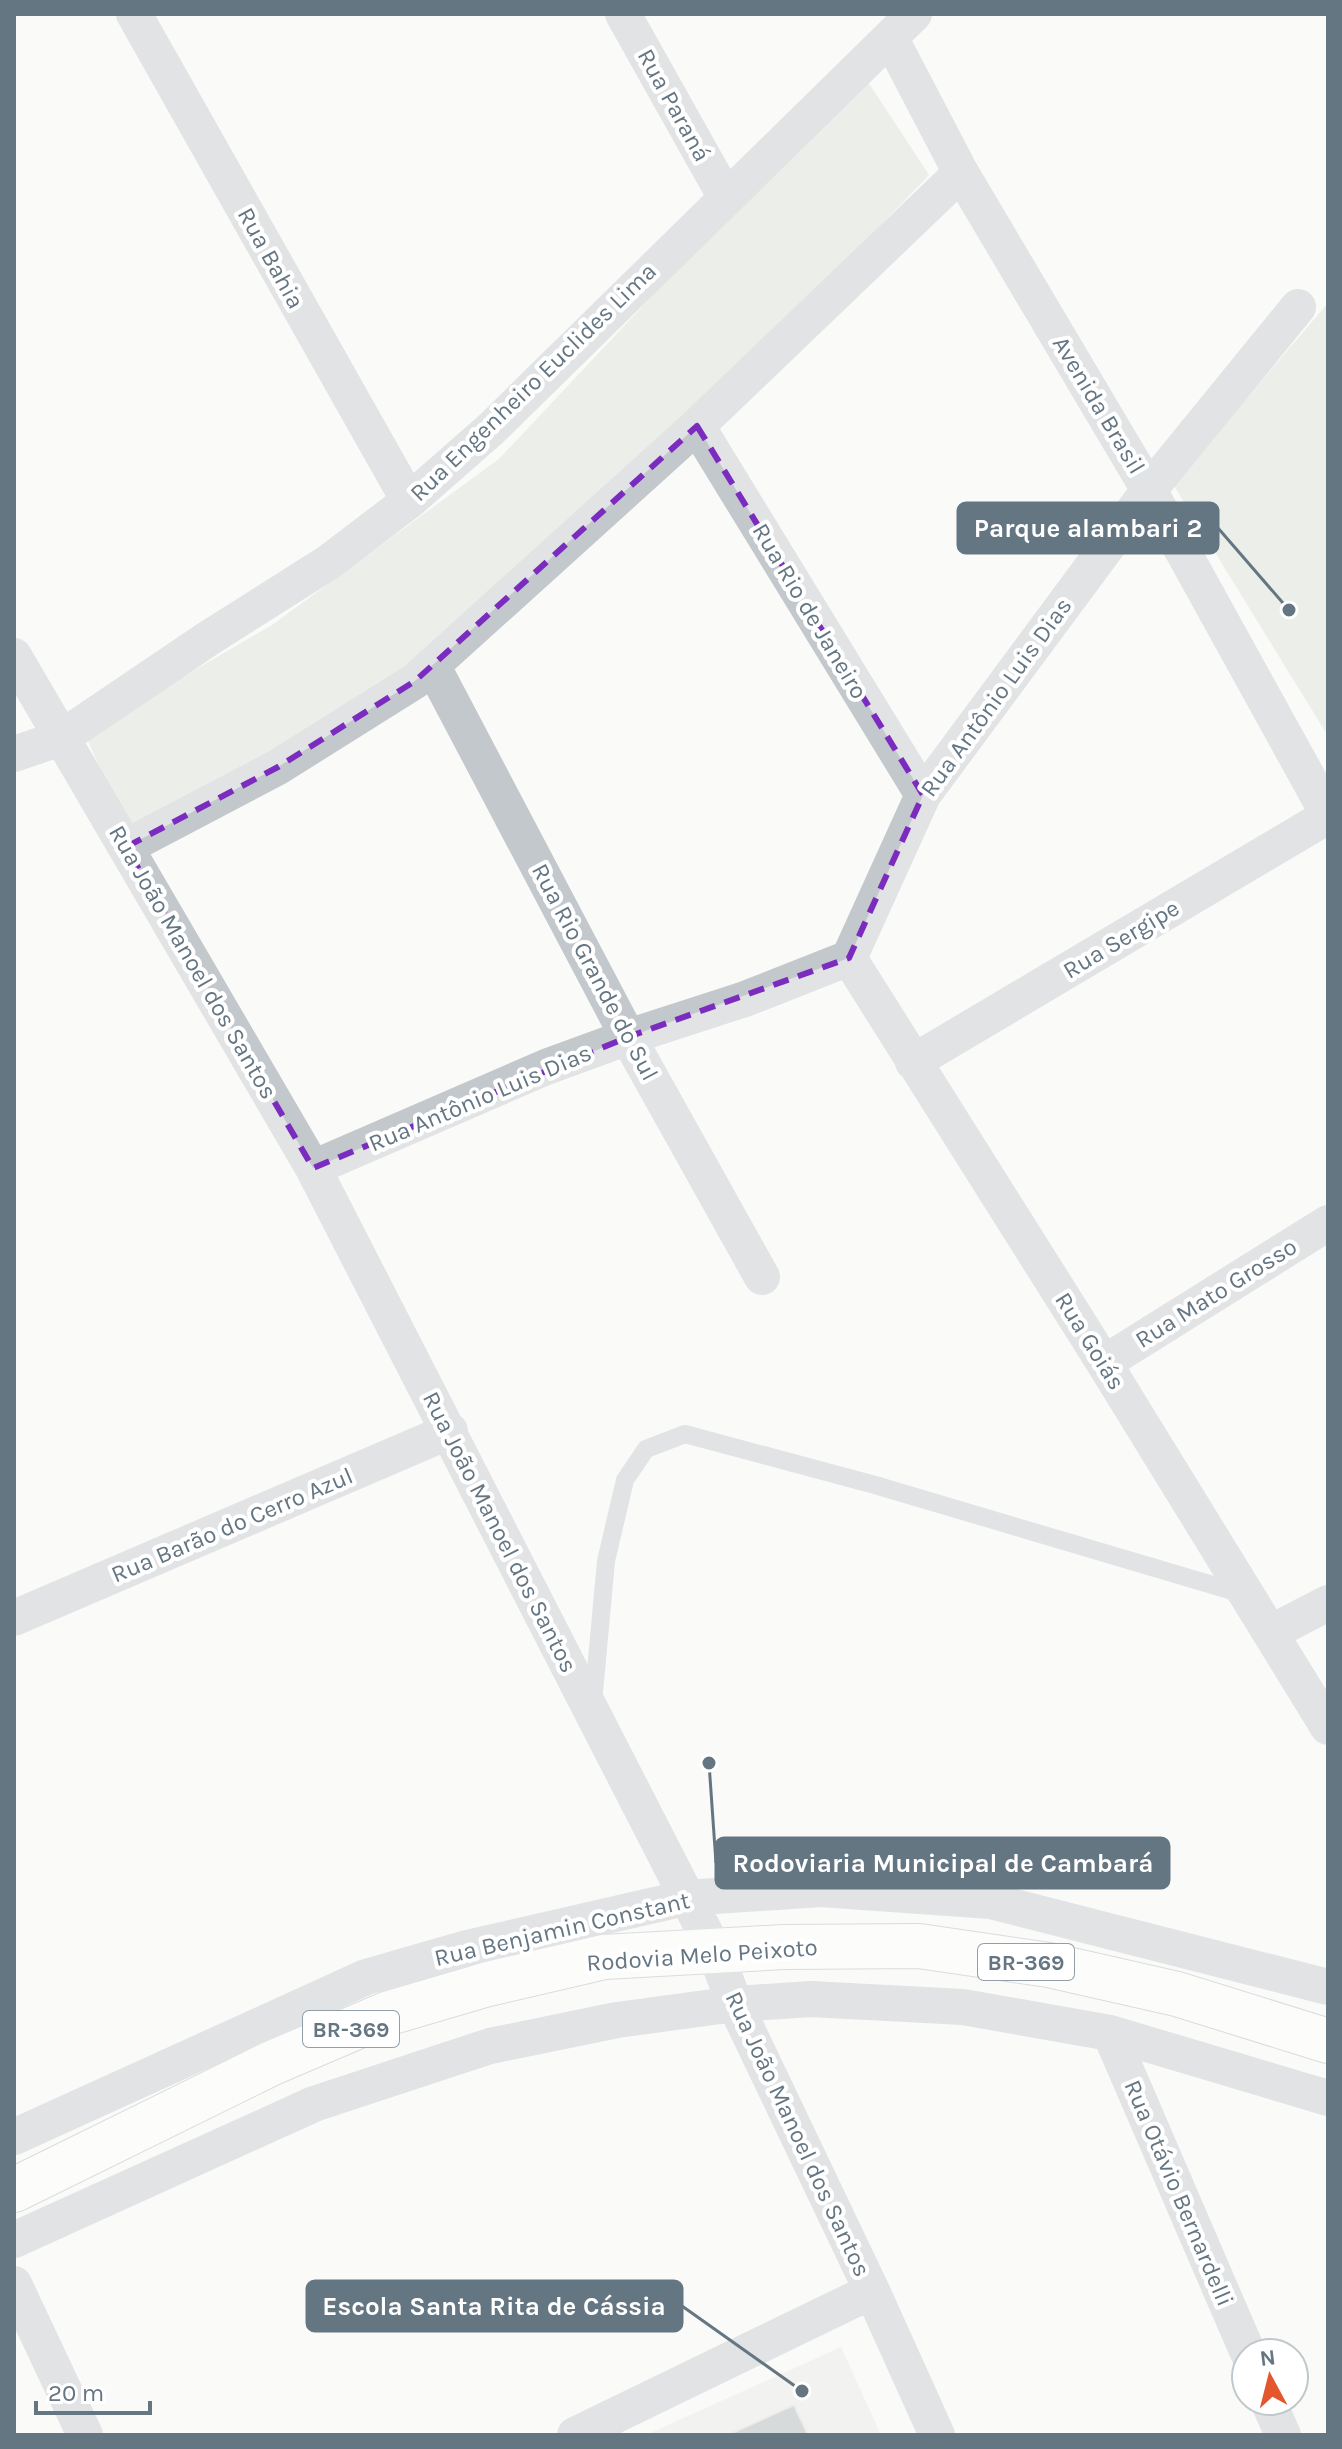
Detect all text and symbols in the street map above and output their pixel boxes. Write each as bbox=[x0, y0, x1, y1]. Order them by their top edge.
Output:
street label: Rua Paraná bbox=[632, 44, 716, 166]
street label: Rua Bahia bbox=[232, 203, 310, 313]
street label: Rua Engenheiro Euclides Lima bbox=[404, 257, 662, 507]
street label: Avenida Brasil bbox=[1047, 331, 1151, 479]
callout: Parque alambari 2 bbox=[958, 503, 1218, 553]
text: Parque alambari 2 bbox=[974, 513, 1202, 544]
street label: Rua Rio de Janeiro bbox=[747, 518, 873, 704]
street label: Rua Antônio Luis Dias bbox=[914, 592, 1078, 802]
street label: Rua João Manoel dos Santos bbox=[103, 820, 283, 1104]
street label: Rua Rio Grande do Sul bbox=[526, 859, 664, 1085]
street label: Rua Sergipe bbox=[1058, 893, 1184, 985]
street label: Rua Antônio Luis Dias bbox=[365, 1038, 595, 1158]
street label: Rua Mato Grosso bbox=[1130, 1232, 1302, 1354]
street label: Rua Goiás bbox=[1049, 1287, 1131, 1395]
street label: Rua João Manoel dos Santos bbox=[417, 1387, 583, 1677]
street label: Rua Barão do Cerro Azul bbox=[107, 1461, 357, 1589]
callout: Rodoviaria Municipal de Cambará bbox=[716, 1838, 1169, 1888]
text: Rodoviaria Municipal de Cambará bbox=[733, 1848, 1153, 1879]
street label: Rua Benjamin Constant bbox=[432, 1886, 692, 1972]
street label: Rodovia Melo Peixoto bbox=[585, 1933, 819, 1977]
road number: BR-369 bbox=[978, 1944, 1074, 1980]
street label: Rua João Manoel dos Santos bbox=[719, 1987, 877, 2281]
road number: BR-369 bbox=[303, 2011, 399, 2047]
street label: Rua Otávio Bernardelli bbox=[1119, 2076, 1239, 2310]
callout: Escola Santa Rita de Cássia bbox=[307, 2281, 682, 2331]
text: Escola Santa Rita de Cássia bbox=[322, 2291, 666, 2322]
north arrow bbox=[1230, 2337, 1310, 2417]
text: N bbox=[1258, 2344, 1277, 2372]
scale bar bbox=[36, 2365, 150, 2415]
text: 20 m bbox=[48, 2379, 104, 2407]

